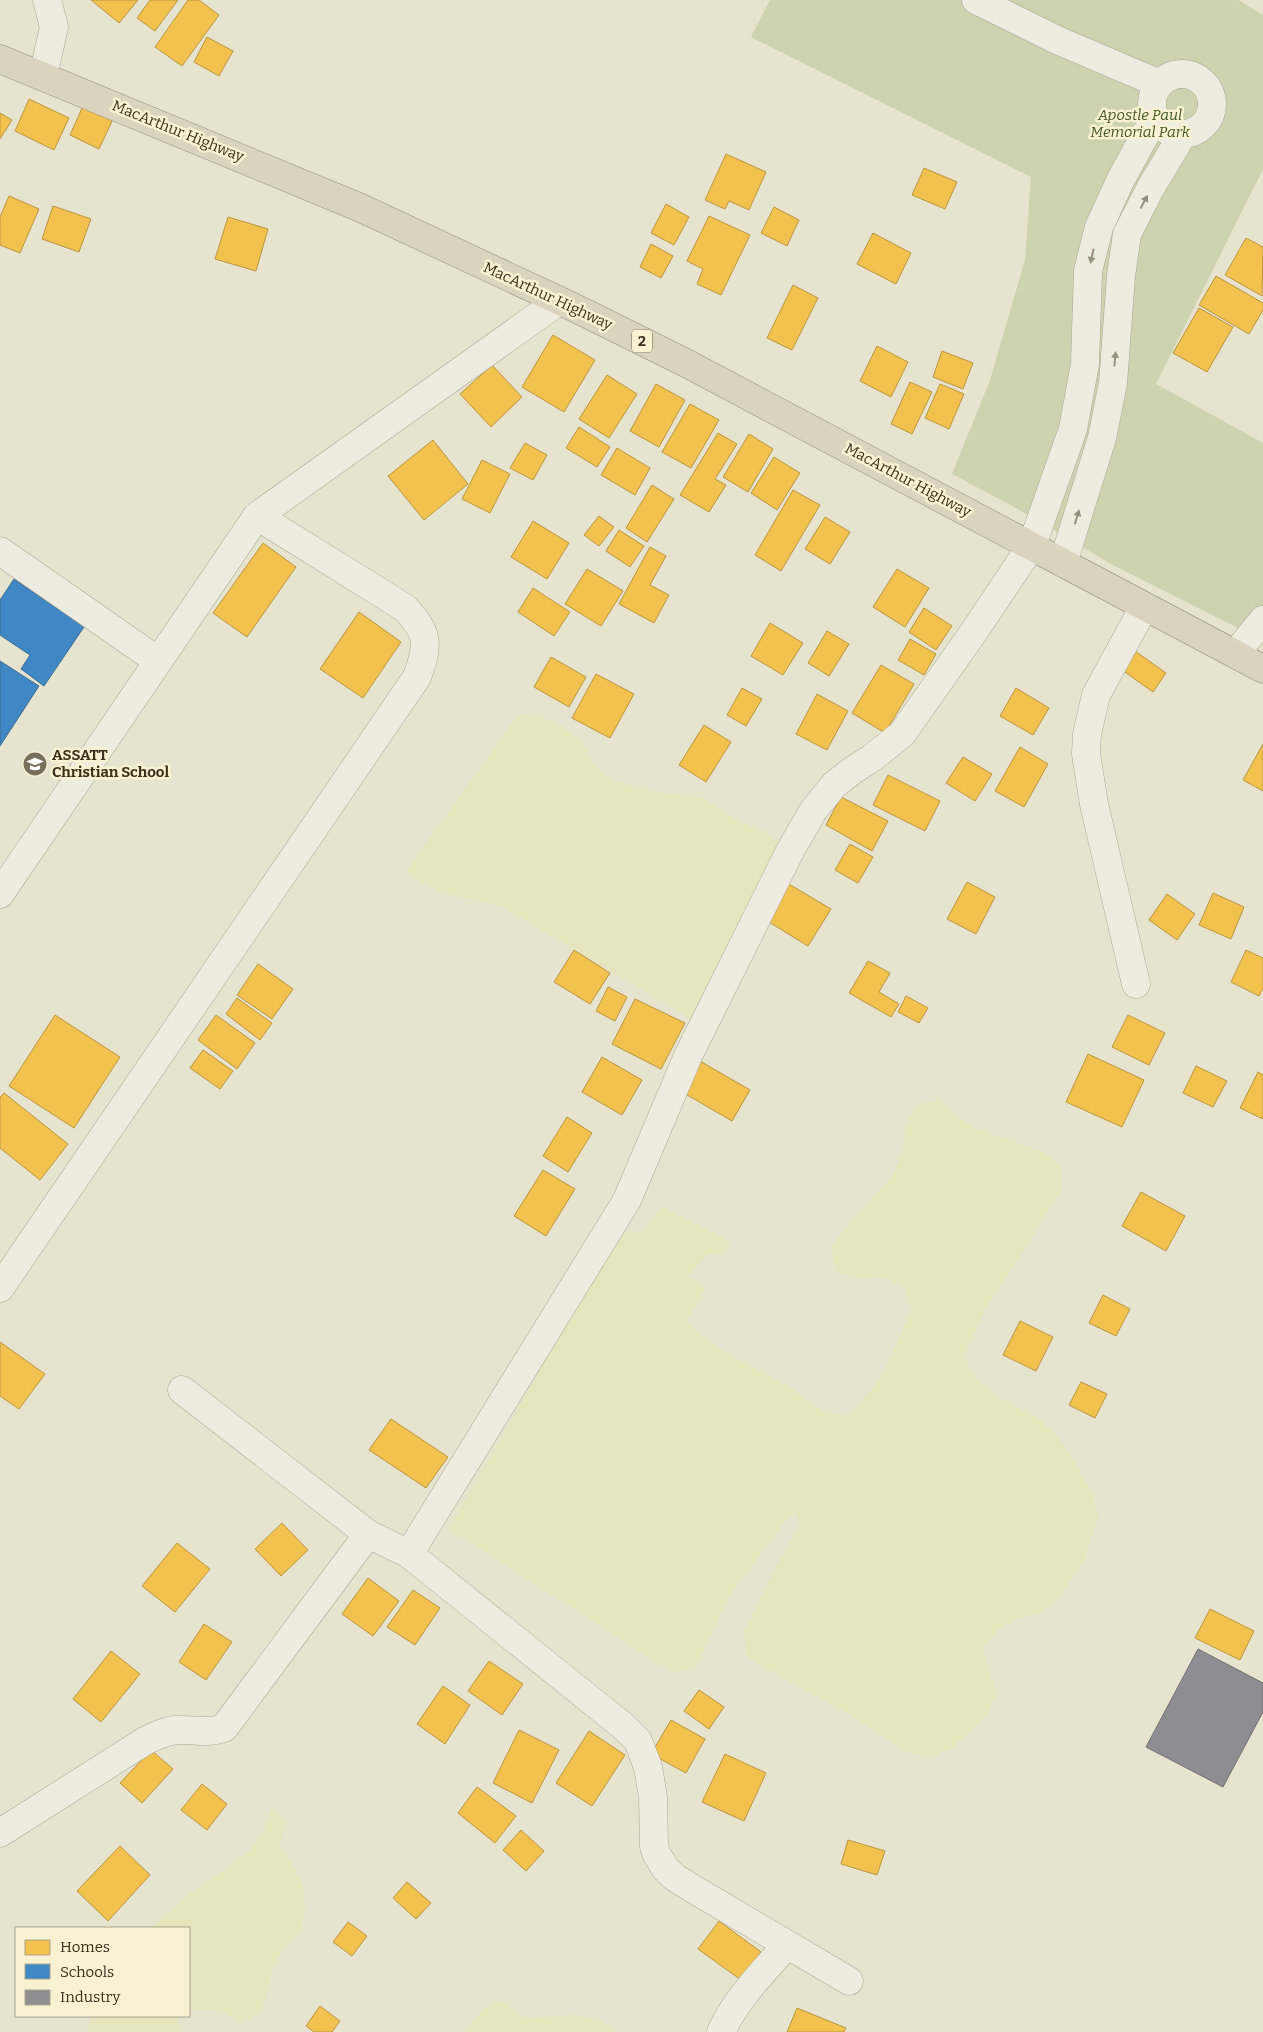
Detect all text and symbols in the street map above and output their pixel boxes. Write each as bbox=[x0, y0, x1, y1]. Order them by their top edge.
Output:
street label: MacArthur Highway bbox=[110, 96, 247, 166]
park label: Apostle Paul Memorial Park bbox=[1090, 106, 1191, 141]
one-way arrow bbox=[1140, 194, 1148, 209]
one-way arrow bbox=[1088, 249, 1096, 264]
street label: MacArthur Highway bbox=[481, 258, 616, 334]
road number: 2 bbox=[632, 330, 652, 352]
one-way arrow bbox=[1111, 351, 1119, 367]
street label: MacArthur Highway bbox=[842, 439, 974, 521]
one-way arrow bbox=[1074, 509, 1082, 524]
place label: ASSATT Christian School bbox=[52, 746, 170, 781]
school or university icon: ASSATT Christian School bbox=[22, 751, 48, 777]
legend bbox=[15, 1927, 190, 2017]
text: Homes bbox=[60, 1938, 110, 1956]
text: Schools bbox=[60, 1963, 114, 1981]
text: Industry bbox=[60, 1988, 120, 2006]

